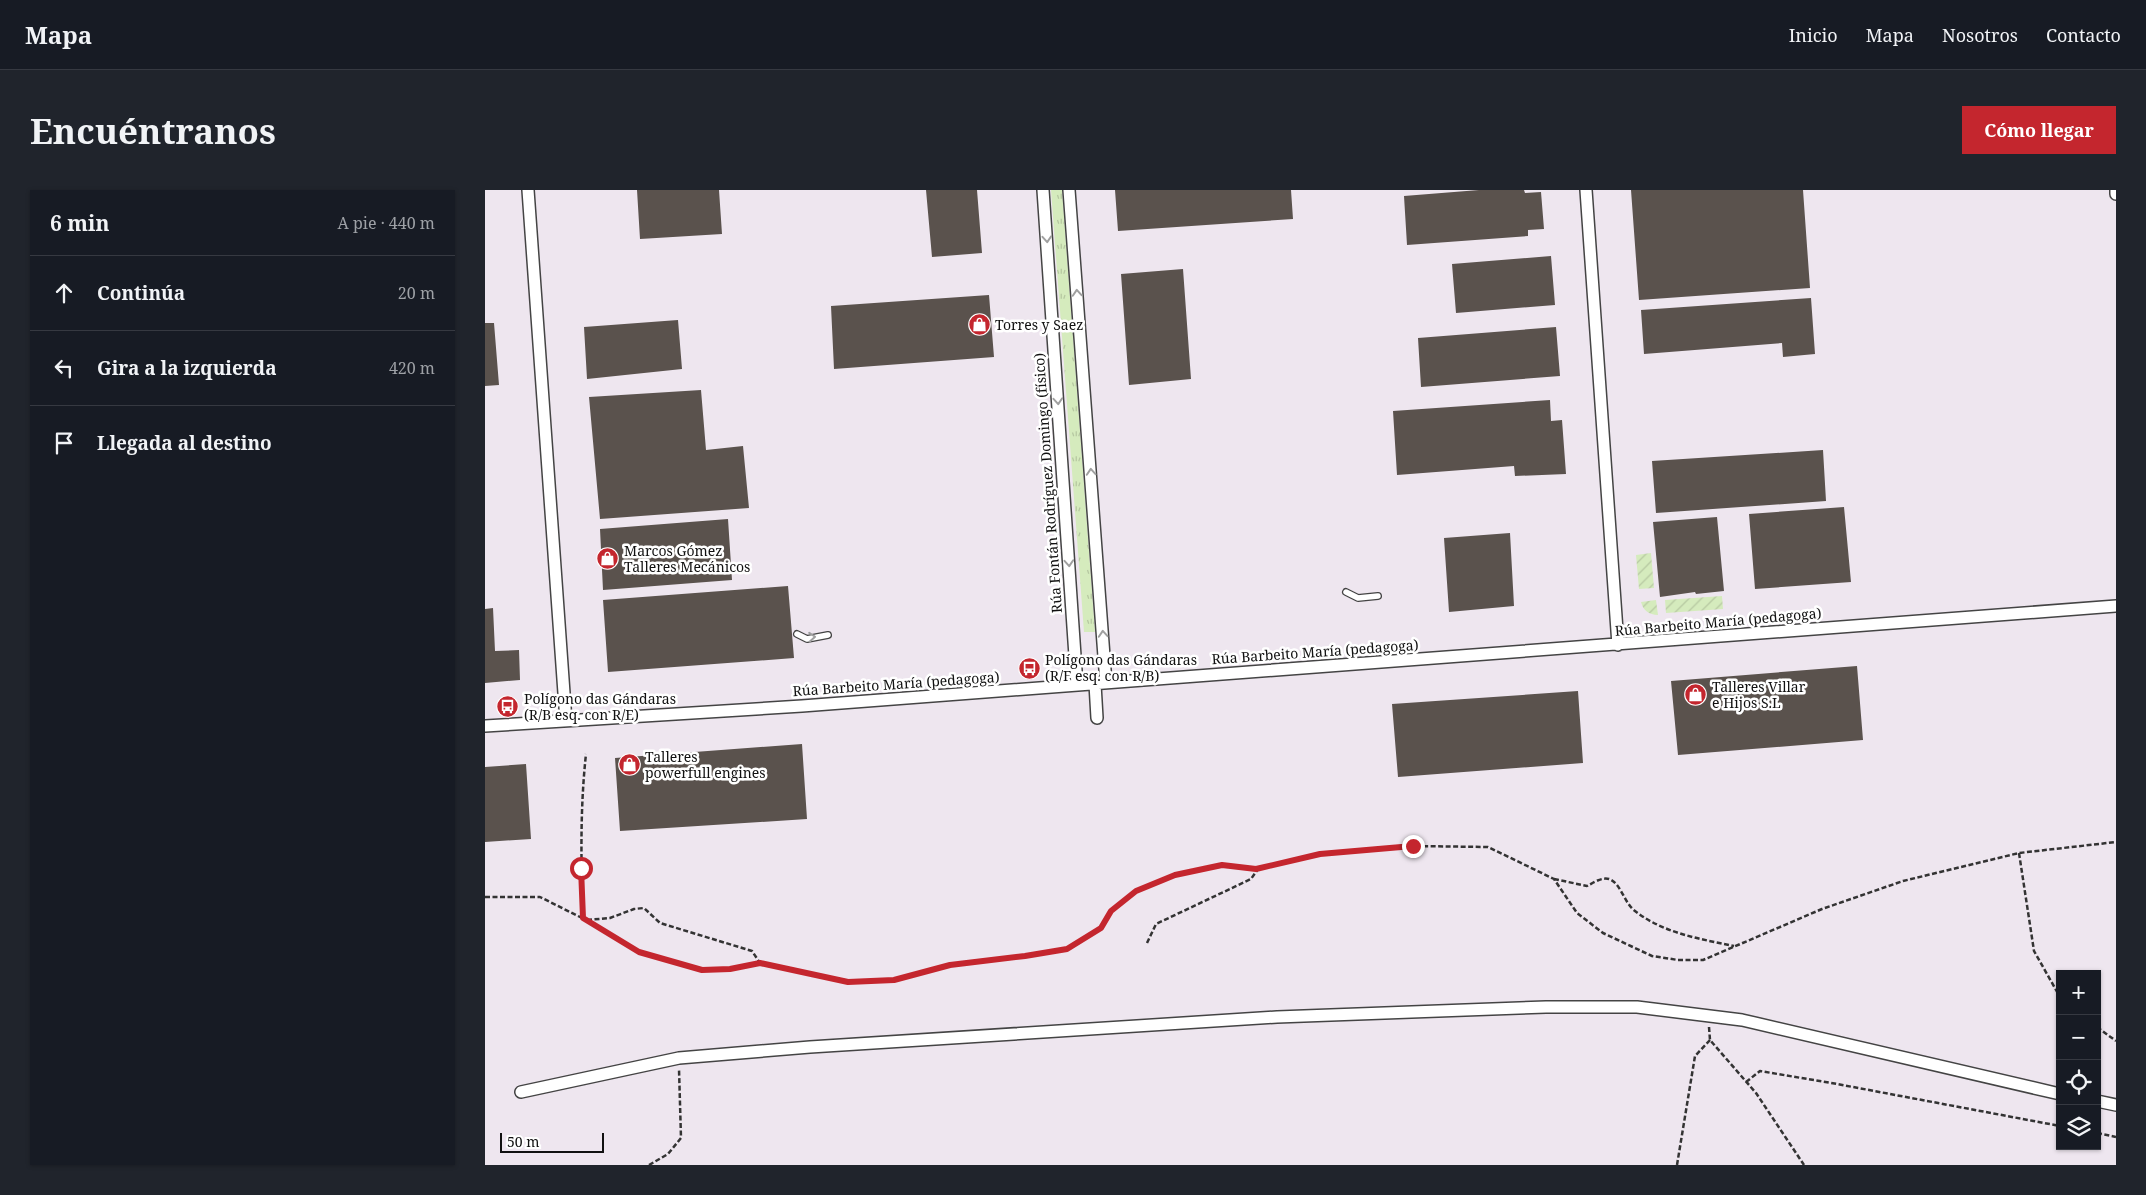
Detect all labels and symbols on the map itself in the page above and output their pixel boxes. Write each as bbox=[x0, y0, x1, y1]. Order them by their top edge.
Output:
one-way arrow bbox=[1041, 235, 1052, 243]
one-way arrow bbox=[1072, 289, 1083, 297]
shop icon: Torres y Saez bbox=[967, 313, 991, 337]
place label: Torres y Saez bbox=[995, 315, 1083, 334]
street label: Rúa Fontán Rodríguez Domingo (físico) bbox=[1029, 352, 1066, 614]
one-way arrow bbox=[1052, 397, 1063, 405]
one-way arrow bbox=[1085, 468, 1096, 476]
place label: Marcos Gómez Talleres Mecánicos bbox=[624, 541, 750, 576]
shop icon: Marcos Gómez Talleres Mecánicos bbox=[596, 547, 620, 571]
one-way arrow bbox=[1063, 559, 1074, 567]
street label: Rúa Barbeito María (pedagoga) bbox=[1614, 603, 1822, 640]
one-way arrow bbox=[1097, 630, 1108, 638]
one-way arrow bbox=[809, 632, 817, 643]
street label: Rúa Barbeito María (pedagoga) bbox=[1211, 635, 1419, 668]
place label: Polígono das Gándaras (R/F esq. con R/B) bbox=[1045, 650, 1197, 685]
bus stop icon: Polígono das Gándaras (R/F esq. con R/B) bbox=[1017, 656, 1041, 680]
street label: Rúa Barbeito María (pedagoga) bbox=[792, 667, 1000, 700]
place label: Talleres Villar e Hijos S.L bbox=[1712, 677, 1806, 712]
shop icon: Talleres Villar e Hijos S.L bbox=[1684, 683, 1708, 707]
place label: Polígono das Gándaras (R/B esq. con R/E) bbox=[524, 689, 676, 724]
bus stop icon: Polígono das Gándaras (R/B esq. con R/E) bbox=[496, 695, 520, 719]
place label: Talleres powerfull engines bbox=[645, 747, 766, 782]
shop icon: Talleres powerfull engines bbox=[617, 753, 641, 777]
route end bbox=[1402, 835, 1425, 858]
route start bbox=[570, 857, 593, 880]
scale bar bbox=[500, 1130, 604, 1153]

